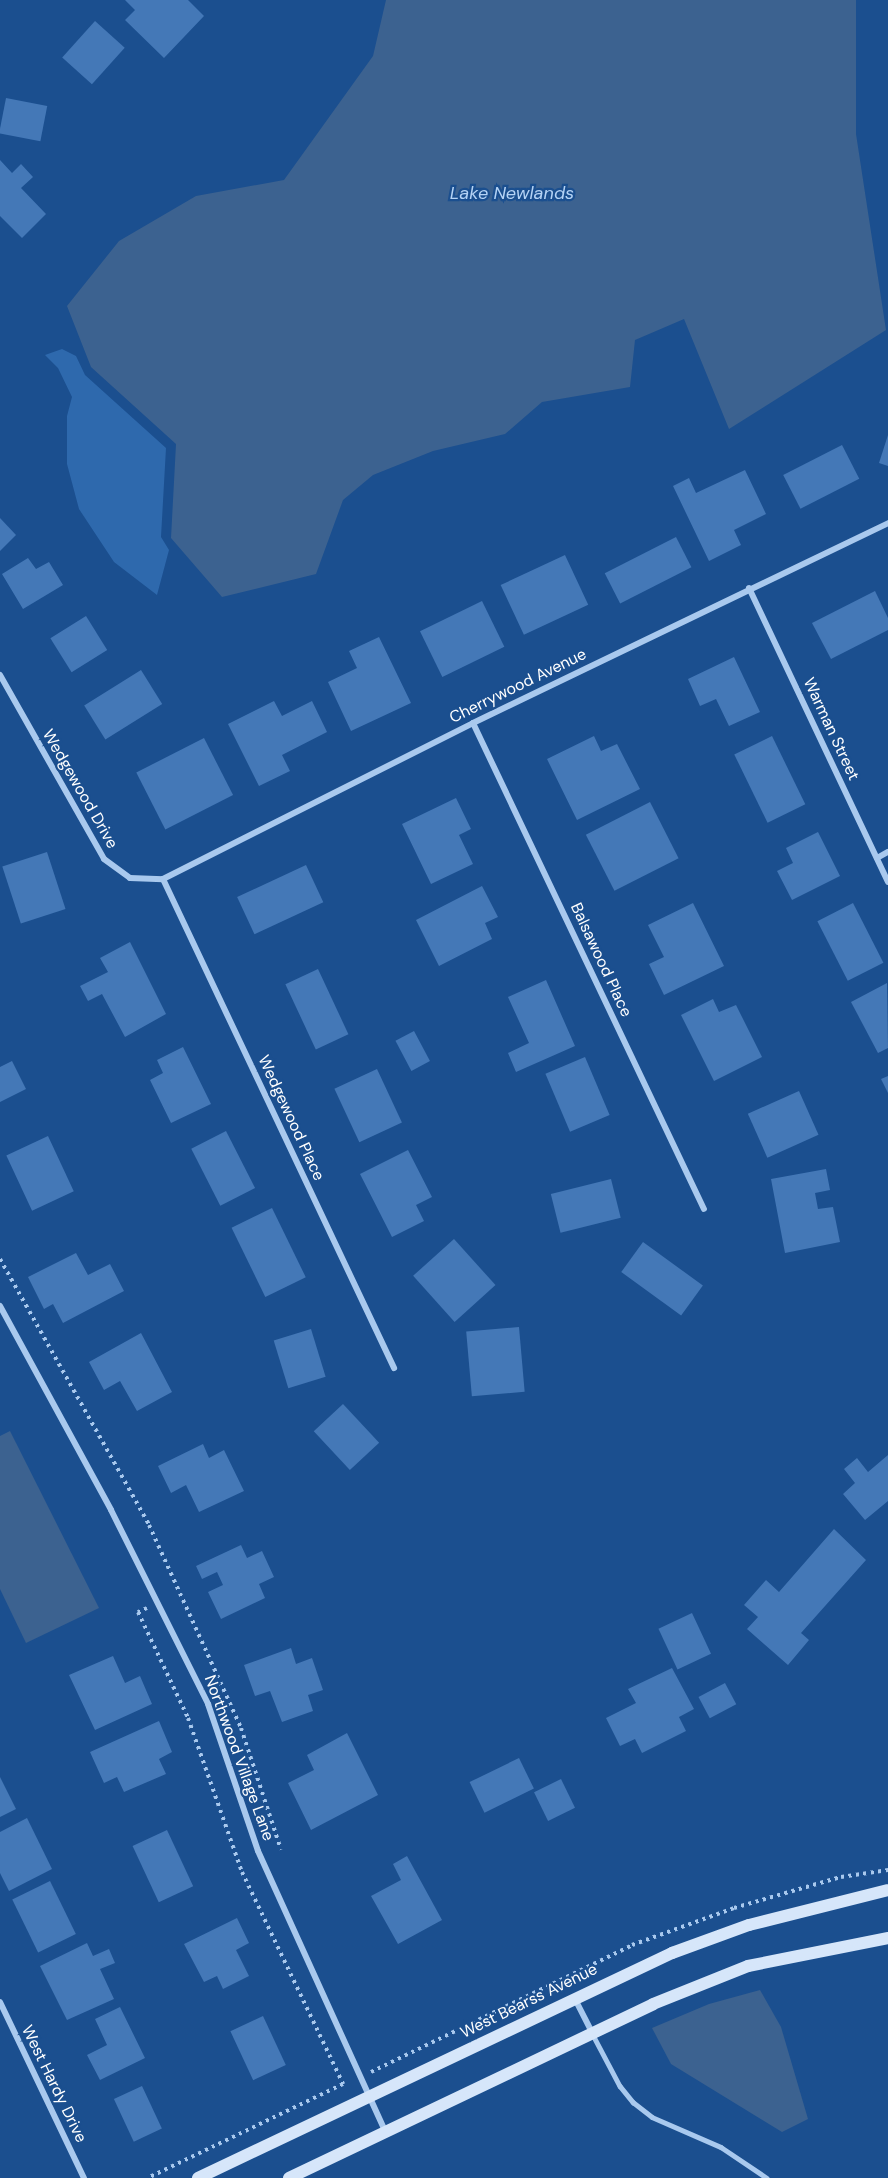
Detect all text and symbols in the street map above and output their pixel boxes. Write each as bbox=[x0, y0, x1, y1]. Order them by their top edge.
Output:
water label: Lake Newlands bbox=[450, 182, 574, 204]
street label: Cherrywood Avenue bbox=[446, 644, 590, 728]
street label: Warman Street bbox=[799, 675, 863, 783]
street label: Wedgewood Drive bbox=[38, 726, 122, 852]
street label: Balsawood Place bbox=[566, 900, 636, 1020]
street label: Wedgewood Place bbox=[254, 1052, 328, 1184]
street label: Northwood Village Lane bbox=[200, 1673, 278, 1843]
street label: West Bearss Avenue bbox=[457, 1959, 601, 2043]
street label: West Hardy Drive bbox=[17, 2022, 91, 2146]

